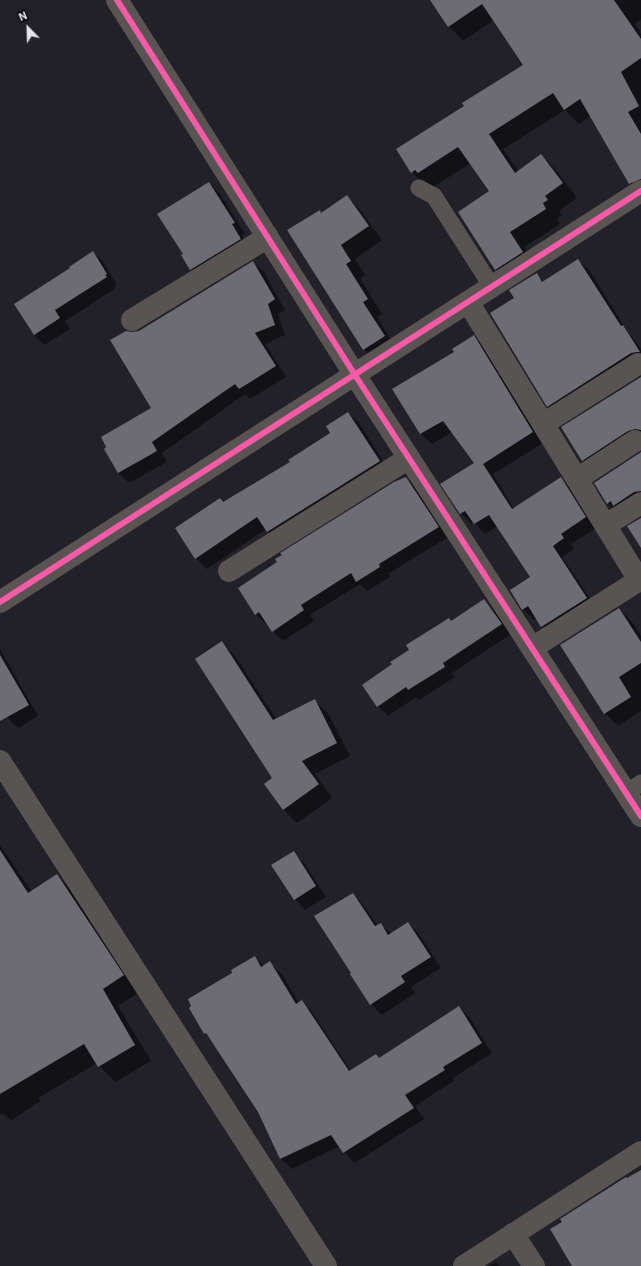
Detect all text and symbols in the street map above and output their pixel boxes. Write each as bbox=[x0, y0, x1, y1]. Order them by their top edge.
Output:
north arrow bbox=[8, 8, 48, 48]
text: N bbox=[17, 9, 29, 24]

